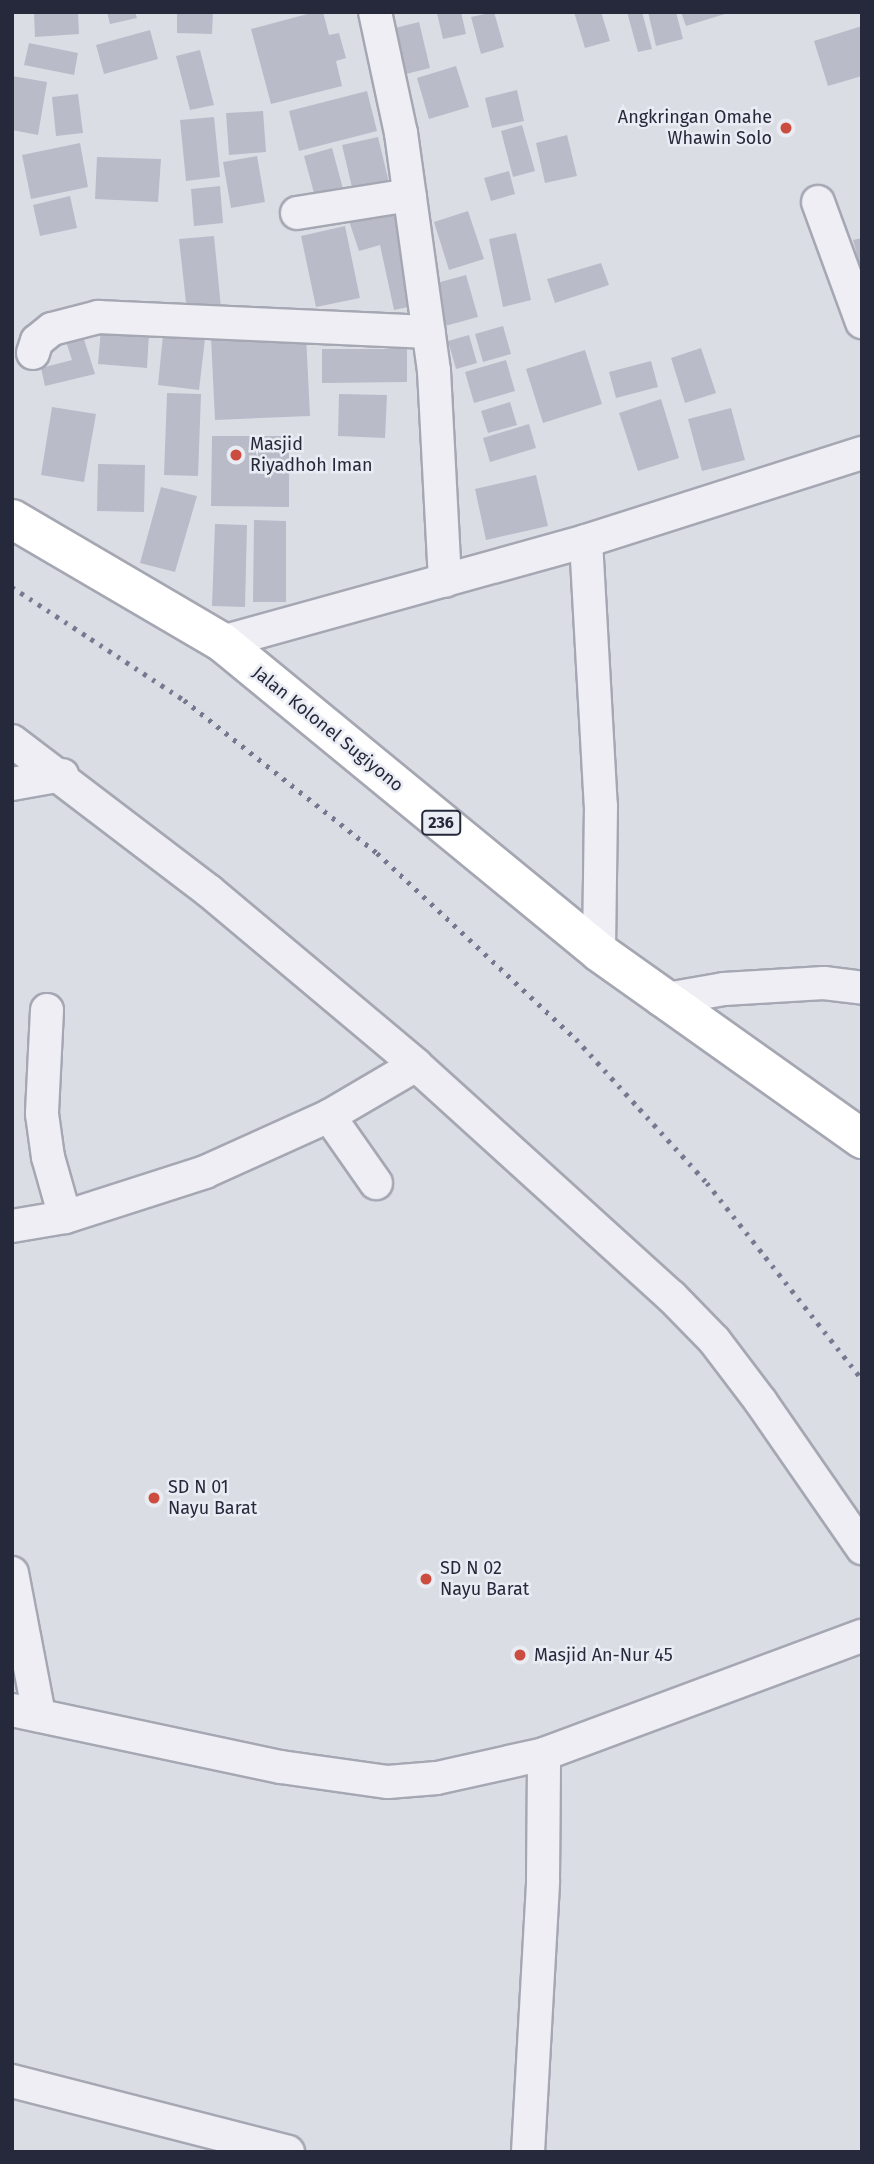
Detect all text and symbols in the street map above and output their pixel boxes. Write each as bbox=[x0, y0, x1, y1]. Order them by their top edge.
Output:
place label: Angkringan Omahe Whawin Solo bbox=[618, 107, 772, 150]
marker: Angkringan Omahe Whawin Solo bbox=[778, 120, 794, 136]
place label: Masjid Riyadhoh Iman bbox=[250, 434, 373, 476]
marker: Masjid Riyadhoh Iman bbox=[228, 447, 244, 463]
street label: Jalan Kolonel Sugiyono bbox=[248, 662, 408, 796]
road number: 236 bbox=[420, 810, 462, 836]
place label: SD N 01 Nayu Barat bbox=[168, 1477, 257, 1520]
marker: SD N 01 Nayu Barat bbox=[146, 1490, 162, 1506]
place label: SD N 02 Nayu Barat bbox=[440, 1558, 529, 1600]
marker: SD N 02 Nayu Barat bbox=[418, 1571, 434, 1587]
place label: Masjid An-Nur 45 bbox=[534, 1644, 673, 1666]
marker: Masjid An-Nur 45 bbox=[512, 1647, 528, 1663]

